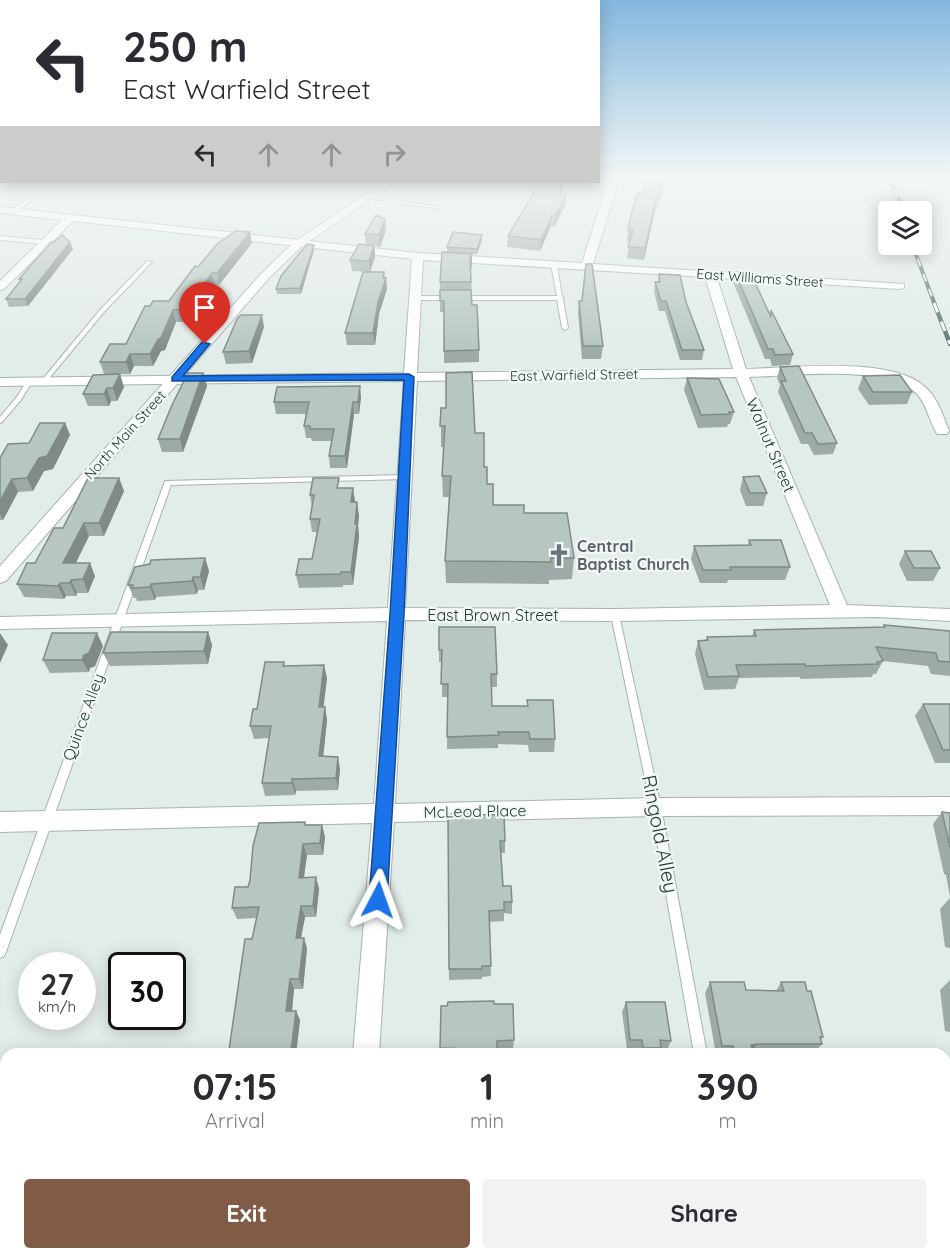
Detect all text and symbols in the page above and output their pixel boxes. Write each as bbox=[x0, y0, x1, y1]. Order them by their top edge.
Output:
text: 250 m bbox=[123, 20, 247, 73]
icon: left bbox=[24, 24, 102, 102]
text: East Warfield Street bbox=[123, 72, 371, 106]
icon: left bbox=[189, 138, 222, 171]
icon: ahead bbox=[252, 138, 285, 171]
icon: ahead bbox=[315, 138, 348, 171]
icon: right bbox=[378, 138, 411, 171]
map controls bbox=[878, 201, 932, 255]
button: layers bbox=[878, 201, 932, 255]
street label: East Williams Street bbox=[696, 265, 824, 291]
pin bbox=[179, 282, 230, 344]
icon: arrive bbox=[188, 291, 221, 324]
street label: East Warfield Street bbox=[510, 365, 639, 385]
street label: North Main Street bbox=[80, 387, 170, 483]
street label: Walnut Street bbox=[742, 395, 800, 495]
place label: Central Baptist Church bbox=[577, 536, 690, 574]
church icon: Central Baptist Church bbox=[546, 542, 572, 568]
street label: East Brown Street bbox=[427, 605, 559, 625]
street label: Quince Alley bbox=[58, 671, 108, 763]
street label: Ringold Alley bbox=[637, 773, 684, 895]
street label: McLeod Place bbox=[423, 800, 527, 822]
position arrow bbox=[346, 868, 410, 932]
speed limit sign: 30 bbox=[108, 952, 186, 1030]
text: 27 bbox=[40, 965, 74, 1003]
text: km/h bbox=[38, 997, 76, 1016]
text: 07:15 bbox=[193, 1064, 278, 1109]
text: 1 bbox=[480, 1064, 494, 1109]
text: 390 bbox=[697, 1064, 758, 1109]
text: Arrival bbox=[205, 1108, 265, 1133]
text: min bbox=[470, 1108, 504, 1133]
text: m bbox=[718, 1108, 737, 1133]
button: Exit bbox=[24, 1179, 470, 1248]
button: Share bbox=[482, 1179, 927, 1248]

